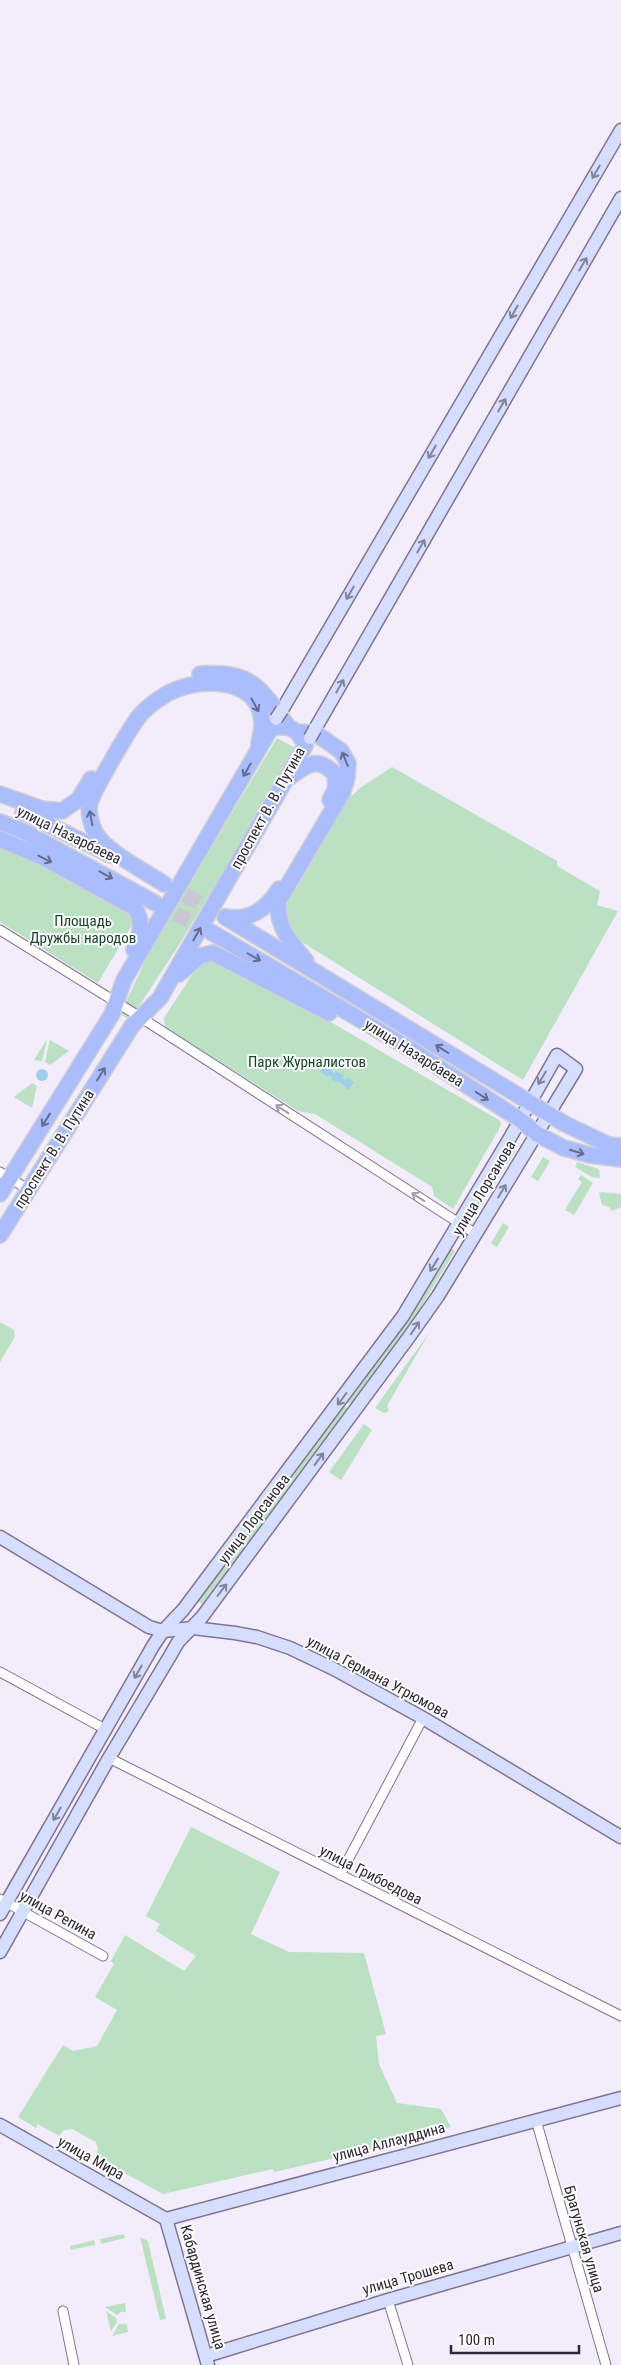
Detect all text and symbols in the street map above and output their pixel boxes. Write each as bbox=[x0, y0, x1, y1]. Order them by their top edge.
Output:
one-way arrow bbox=[591, 164, 601, 178]
one-way arrow bbox=[579, 257, 589, 272]
one-way arrow bbox=[509, 305, 519, 319]
one-way arrow bbox=[497, 397, 507, 412]
one-way arrow bbox=[427, 445, 437, 459]
one-way arrow bbox=[416, 539, 426, 553]
one-way arrow bbox=[345, 585, 355, 599]
one-way arrow bbox=[335, 680, 345, 694]
one-way arrow bbox=[250, 698, 260, 712]
street label: проспект В. В. Путина bbox=[227, 744, 309, 872]
one-way arrow bbox=[340, 752, 349, 767]
one-way arrow bbox=[241, 762, 251, 776]
street label: улица Назарбаева bbox=[14, 802, 124, 868]
one-way arrow bbox=[86, 811, 96, 827]
one-way arrow bbox=[37, 854, 52, 864]
one-way arrow bbox=[98, 871, 112, 881]
park label: Площадь Дружбы народов bbox=[30, 912, 136, 947]
one-way arrow bbox=[192, 927, 202, 941]
one-way arrow bbox=[246, 953, 260, 963]
street label: улица Назарбаева bbox=[361, 1015, 467, 1091]
one-way arrow bbox=[436, 1043, 450, 1053]
park label: Парк Журналистов bbox=[248, 1053, 366, 1071]
one-way arrow bbox=[96, 1068, 106, 1082]
one-way arrow bbox=[537, 1071, 547, 1085]
street label: проспект В. В. Путина bbox=[10, 1086, 98, 1212]
one-way arrow bbox=[475, 1091, 489, 1101]
one-way arrow bbox=[275, 1103, 289, 1114]
one-way arrow bbox=[41, 1112, 51, 1126]
street label: улица Лорсанова bbox=[448, 1137, 520, 1239]
one-way arrow bbox=[569, 1147, 585, 1157]
one-way arrow bbox=[497, 1184, 507, 1198]
one-way arrow bbox=[412, 1192, 426, 1202]
one-way arrow bbox=[428, 1257, 438, 1271]
one-way arrow bbox=[411, 1322, 421, 1336]
one-way arrow bbox=[336, 1392, 347, 1405]
one-way arrow bbox=[314, 1452, 324, 1466]
street label: улица Лорсанова bbox=[214, 1470, 294, 1568]
one-way arrow bbox=[217, 1583, 227, 1597]
street label: улица Германа Угрюмова bbox=[304, 1632, 452, 1722]
one-way arrow bbox=[132, 1665, 142, 1679]
one-way arrow bbox=[52, 1806, 62, 1820]
street label: улица Грибоедова bbox=[317, 1841, 425, 1909]
street label: улица Репина bbox=[16, 1887, 100, 1943]
street label: улица Аллауддина bbox=[331, 2118, 447, 2166]
street label: улица Мира bbox=[55, 2132, 127, 2184]
street label: Брагунская улица bbox=[560, 2183, 608, 2295]
street label: Кабардинская улица bbox=[177, 2223, 229, 2351]
street label: улица Трошева bbox=[360, 2255, 456, 2299]
scale bar bbox=[451, 2322, 578, 2354]
text: 100 m bbox=[458, 2331, 495, 2349]

